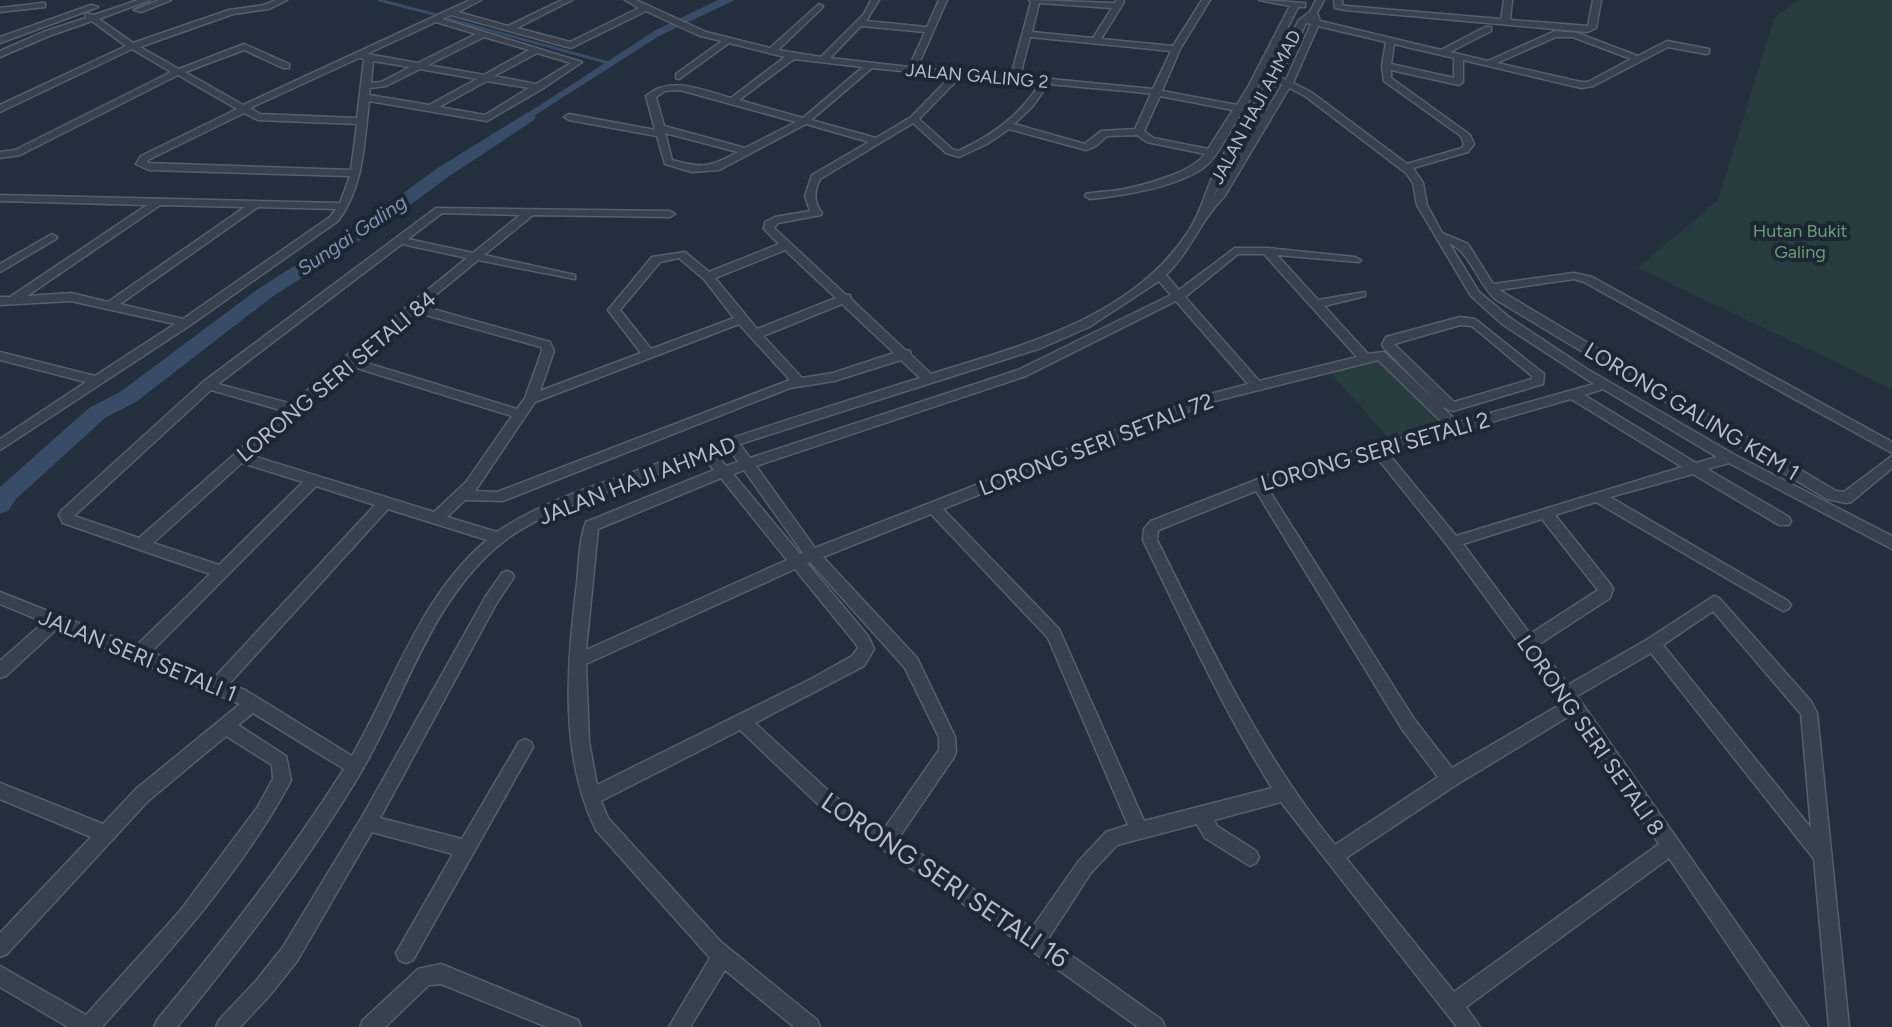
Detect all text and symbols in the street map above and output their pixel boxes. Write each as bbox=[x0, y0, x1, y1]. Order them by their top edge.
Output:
street label: JALAN HAJI AHMAD bbox=[1206, 26, 1306, 188]
street label: JALAN GALING 2 bbox=[905, 59, 1049, 93]
water label: Sungai Galing bbox=[293, 190, 411, 280]
park label: Hutan Bukit Galing bbox=[1753, 220, 1848, 263]
street label: LORONG SERI SETALI 84 bbox=[231, 285, 441, 468]
street label: LORONG GALING KEM 1 bbox=[1579, 337, 1804, 486]
street label: LORONG SERI SETALI 72 bbox=[975, 387, 1217, 502]
street label: LORONG SERI SETALI 2 bbox=[1257, 406, 1493, 497]
street label: JALAN HAJI AHMAD bbox=[535, 430, 740, 531]
street label: JALAN SERI SETALI 1 bbox=[35, 603, 241, 707]
street label: LORONG SERI SETALI 8 bbox=[1511, 630, 1670, 841]
street label: LORONG SERI SETALI 16 bbox=[815, 785, 1075, 975]

